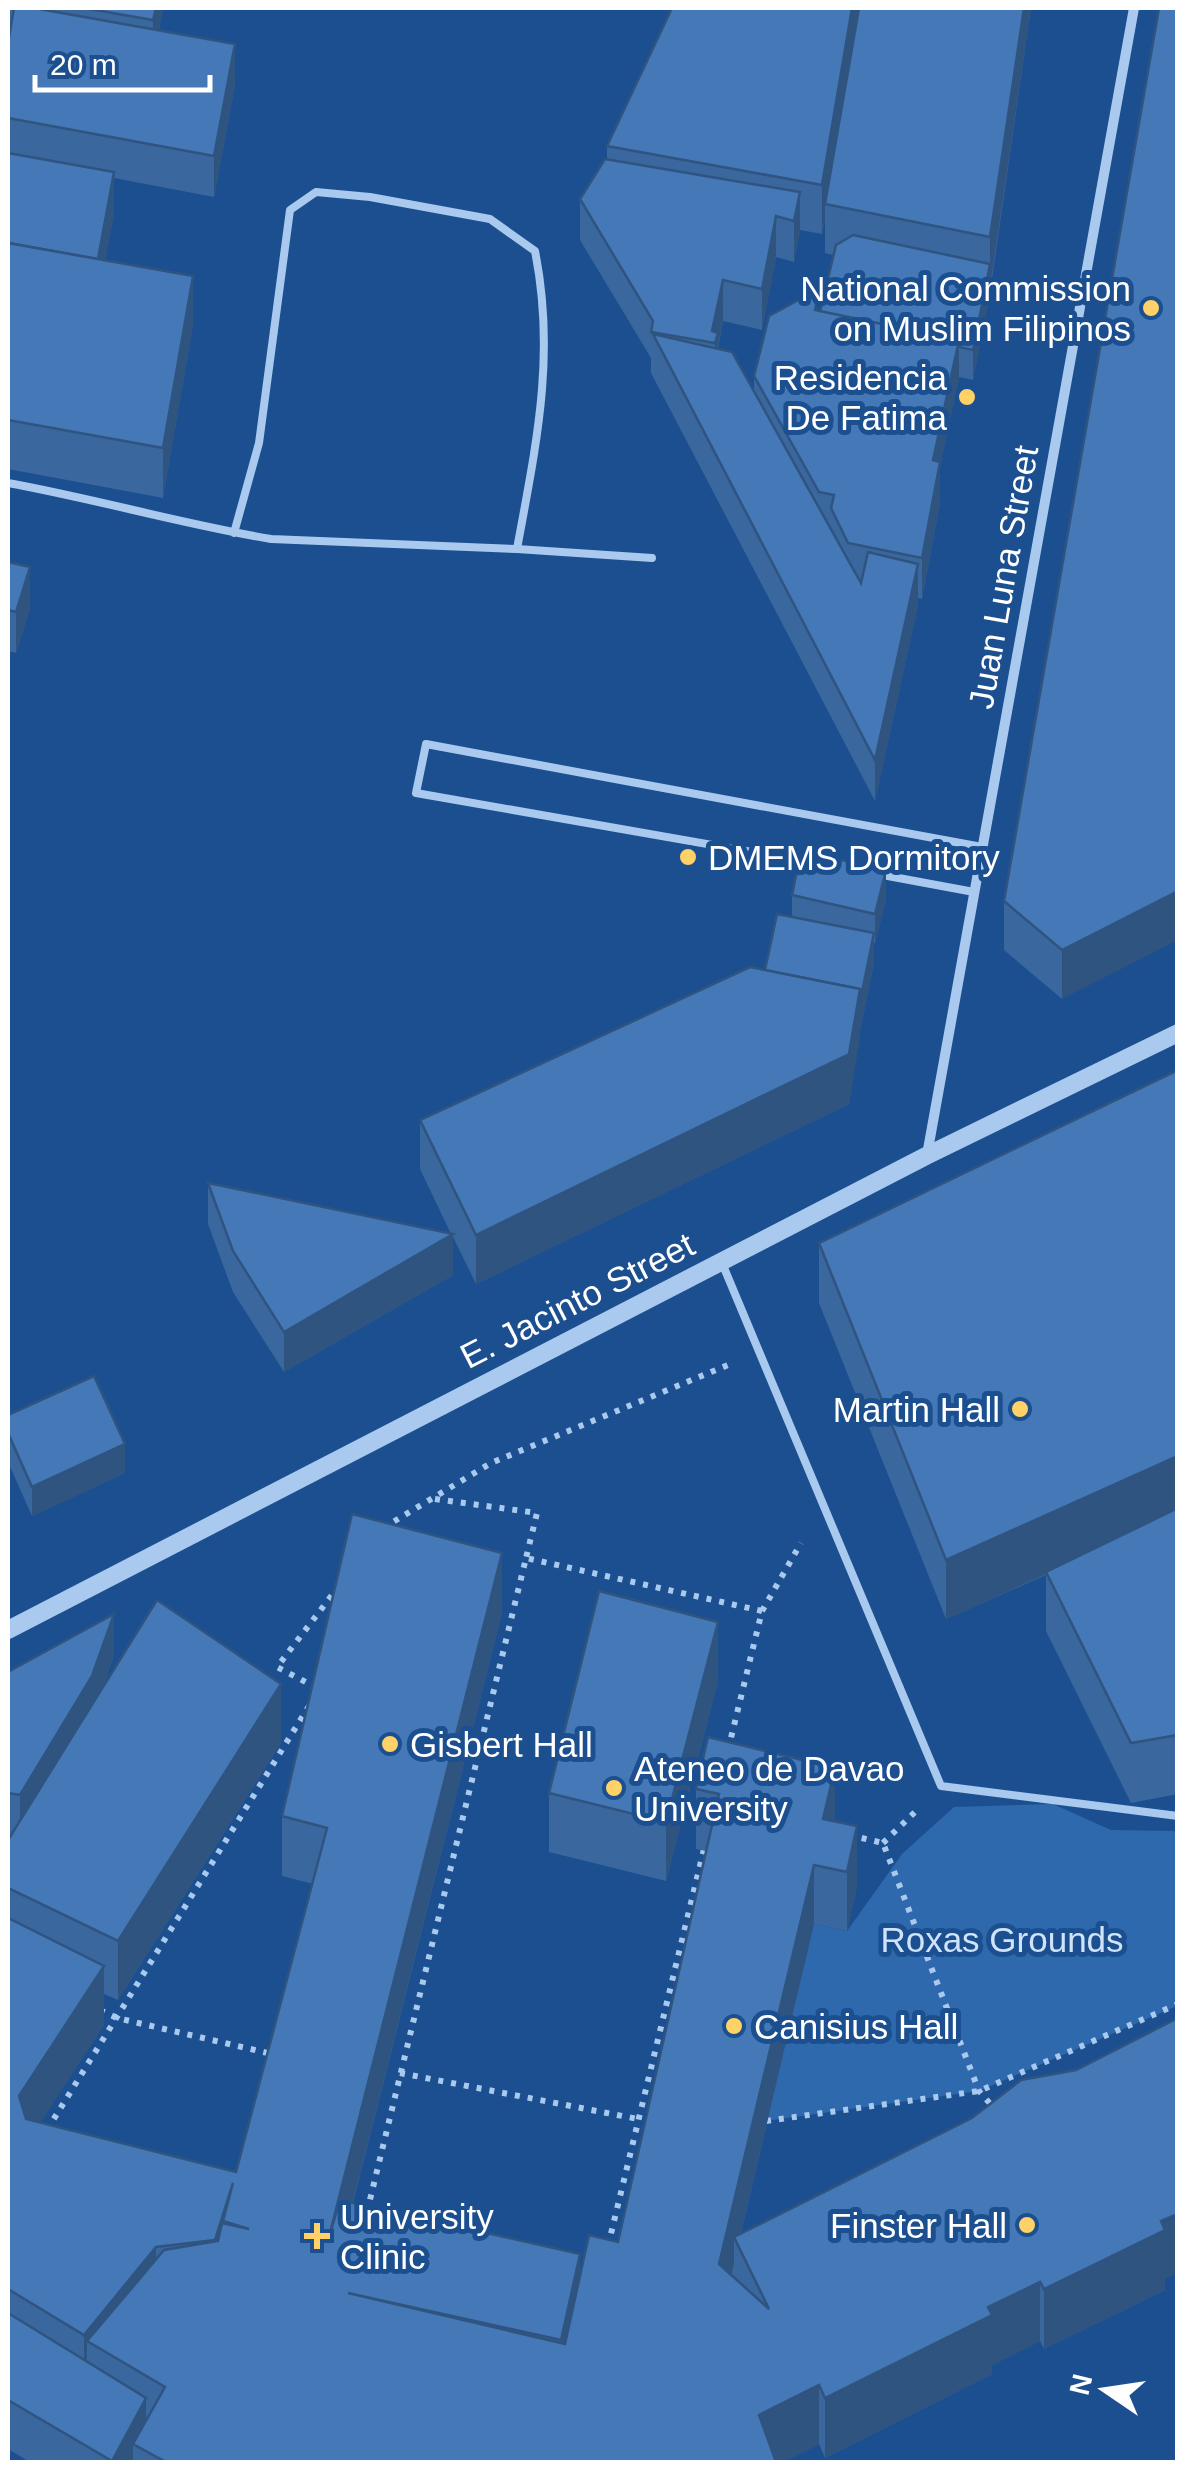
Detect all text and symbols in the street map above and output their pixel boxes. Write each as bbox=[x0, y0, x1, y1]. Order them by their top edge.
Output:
scale bar bbox=[35, 30, 210, 92]
text: 20 m bbox=[50, 48, 117, 81]
place label: National Commission on Muslim Filipinos bbox=[800, 269, 1131, 348]
marker: National Commission on Muslim Filipinos bbox=[1140, 297, 1162, 319]
place label: Residencia De Fatima bbox=[774, 358, 948, 437]
marker: Residencia De Fatima bbox=[956, 386, 978, 408]
street label: Juan Luna Street bbox=[961, 442, 1045, 712]
place label: DMEMS Dormitory bbox=[708, 838, 1000, 877]
marker: DMEMS Dormitory bbox=[677, 846, 699, 868]
street label: E. Jacinto Street bbox=[454, 1224, 700, 1376]
place label: Martin Hall bbox=[833, 1390, 1000, 1429]
marker: Martin Hall bbox=[1009, 1398, 1031, 1420]
place label: Gisbert Hall bbox=[410, 1725, 593, 1764]
marker: Gisbert Hall bbox=[379, 1733, 401, 1755]
place label: Ateneo de Davao University bbox=[634, 1749, 904, 1828]
marker: Ateneo de Davao University bbox=[603, 1777, 625, 1799]
park label: Roxas Grounds bbox=[880, 1920, 1124, 1959]
place label: Canisius Hall bbox=[754, 2007, 958, 2046]
marker: Canisius Hall bbox=[723, 2015, 745, 2037]
place label: University Clinic bbox=[340, 2197, 494, 2276]
place label: Finster Hall bbox=[830, 2206, 1007, 2245]
marker: Finster Hall bbox=[1016, 2214, 1038, 2236]
marker: University Clinic bbox=[304, 2223, 330, 2249]
north arrow bbox=[1055, 2340, 1155, 2440]
text: N bbox=[1064, 2371, 1099, 2398]

